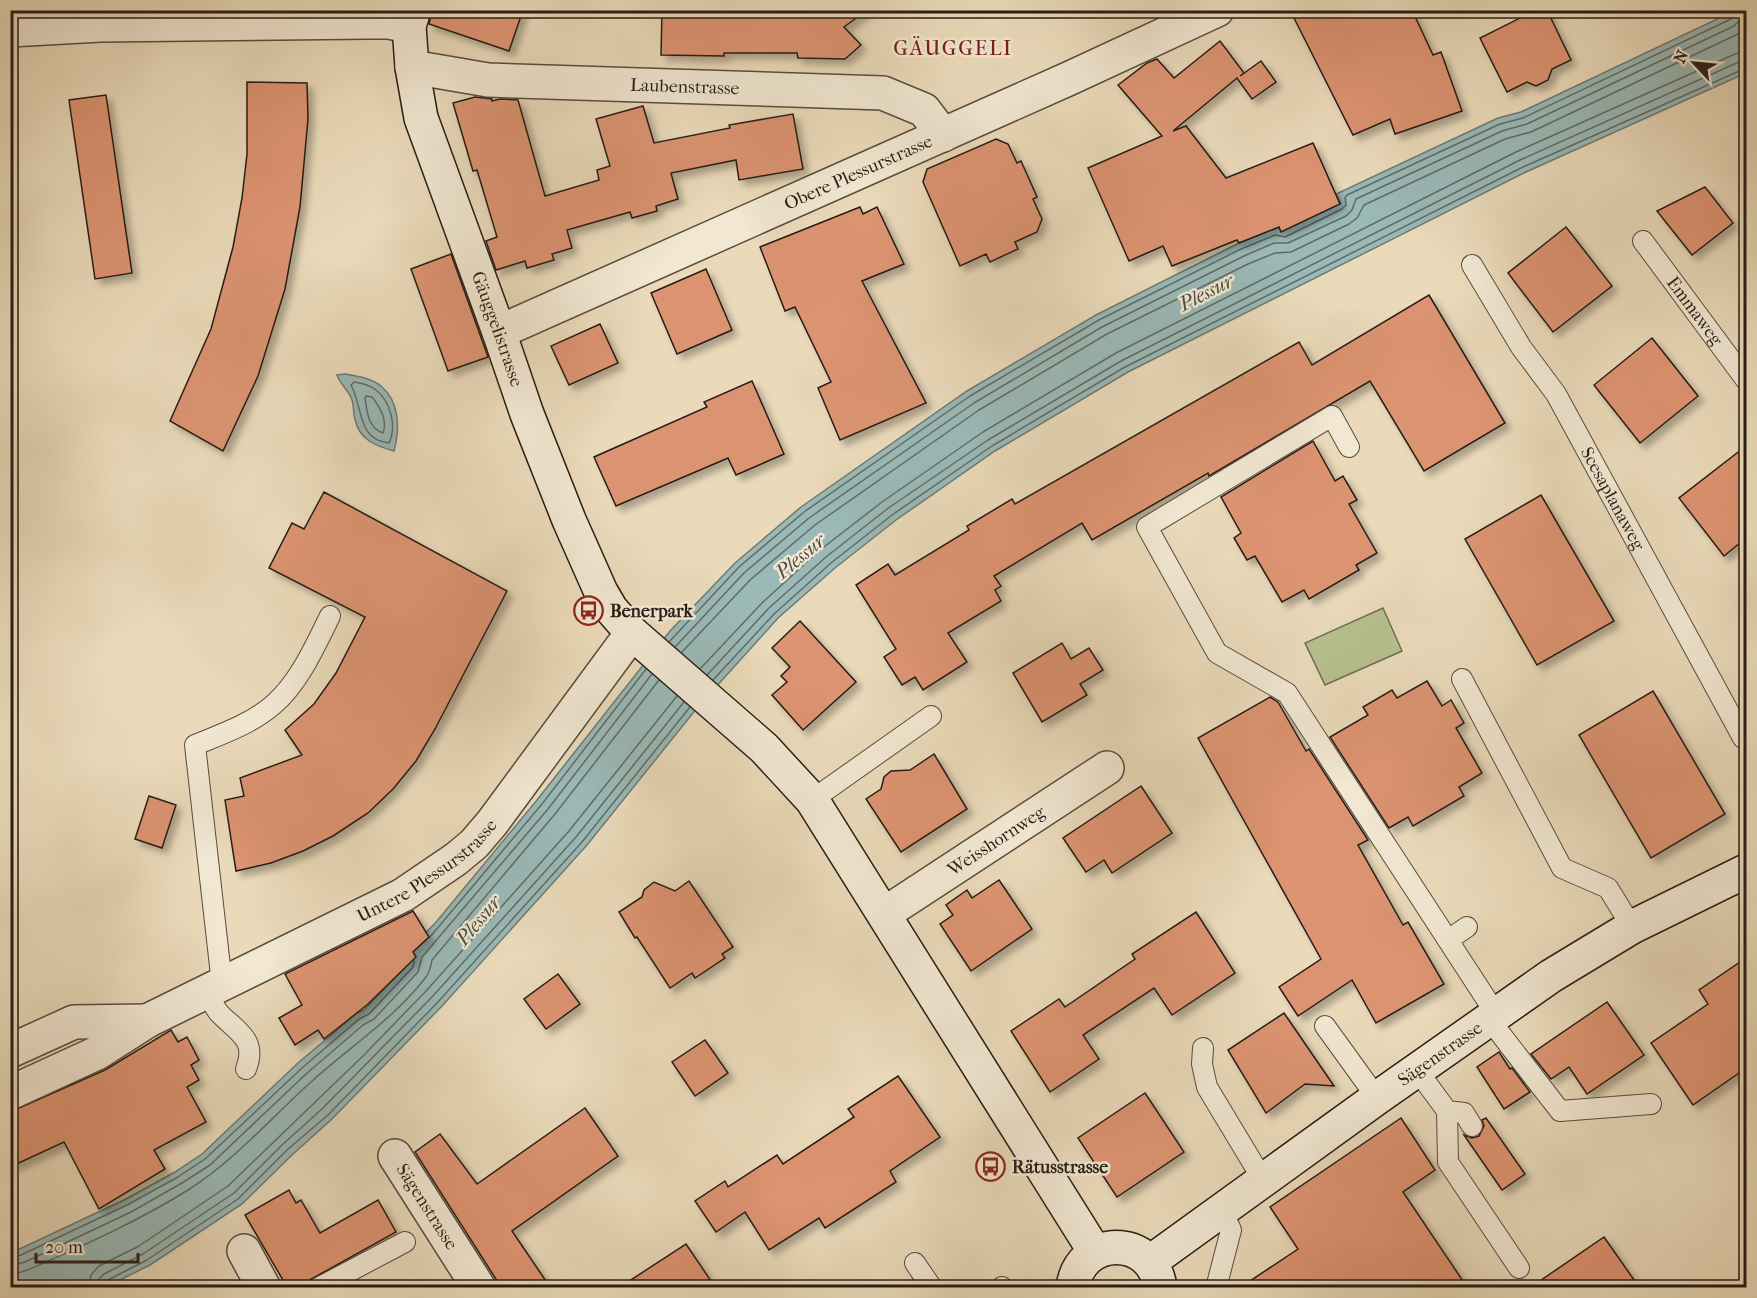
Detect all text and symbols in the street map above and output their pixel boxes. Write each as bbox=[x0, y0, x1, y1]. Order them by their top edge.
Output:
north arrow bbox=[1664, 33, 1724, 93]
district label: GÄUGGELI bbox=[893, 36, 1013, 60]
text: N bbox=[1670, 46, 1693, 66]
street label: Laubenstrasse bbox=[630, 75, 740, 99]
street label: Obere Plessurstrasse bbox=[781, 131, 936, 215]
water label: Plessur bbox=[1174, 268, 1239, 316]
street label: Gäuggelistrasse bbox=[467, 269, 527, 390]
street label: Emmaweg bbox=[1662, 273, 1727, 350]
street label: Scesaplanaweg bbox=[1576, 444, 1649, 554]
water label: Plessur bbox=[770, 528, 831, 584]
bus stop icon: Benerpark bbox=[573, 595, 605, 627]
place label: Benerpark bbox=[610, 601, 694, 622]
street label: Weisshornweg bbox=[943, 801, 1049, 881]
street label: Untere Plessurstrasse bbox=[350, 810, 498, 926]
water label: Plessur bbox=[450, 890, 506, 950]
street label: Sägenstrasse bbox=[1394, 1017, 1486, 1091]
bus stop icon: Rätusstrasse bbox=[975, 1151, 1007, 1183]
place label: Rätusstrasse bbox=[1012, 1157, 1108, 1178]
street label: Sägenstrasse bbox=[392, 1160, 462, 1254]
scale bar bbox=[36, 1226, 138, 1264]
text: 20 m bbox=[45, 1237, 83, 1258]

